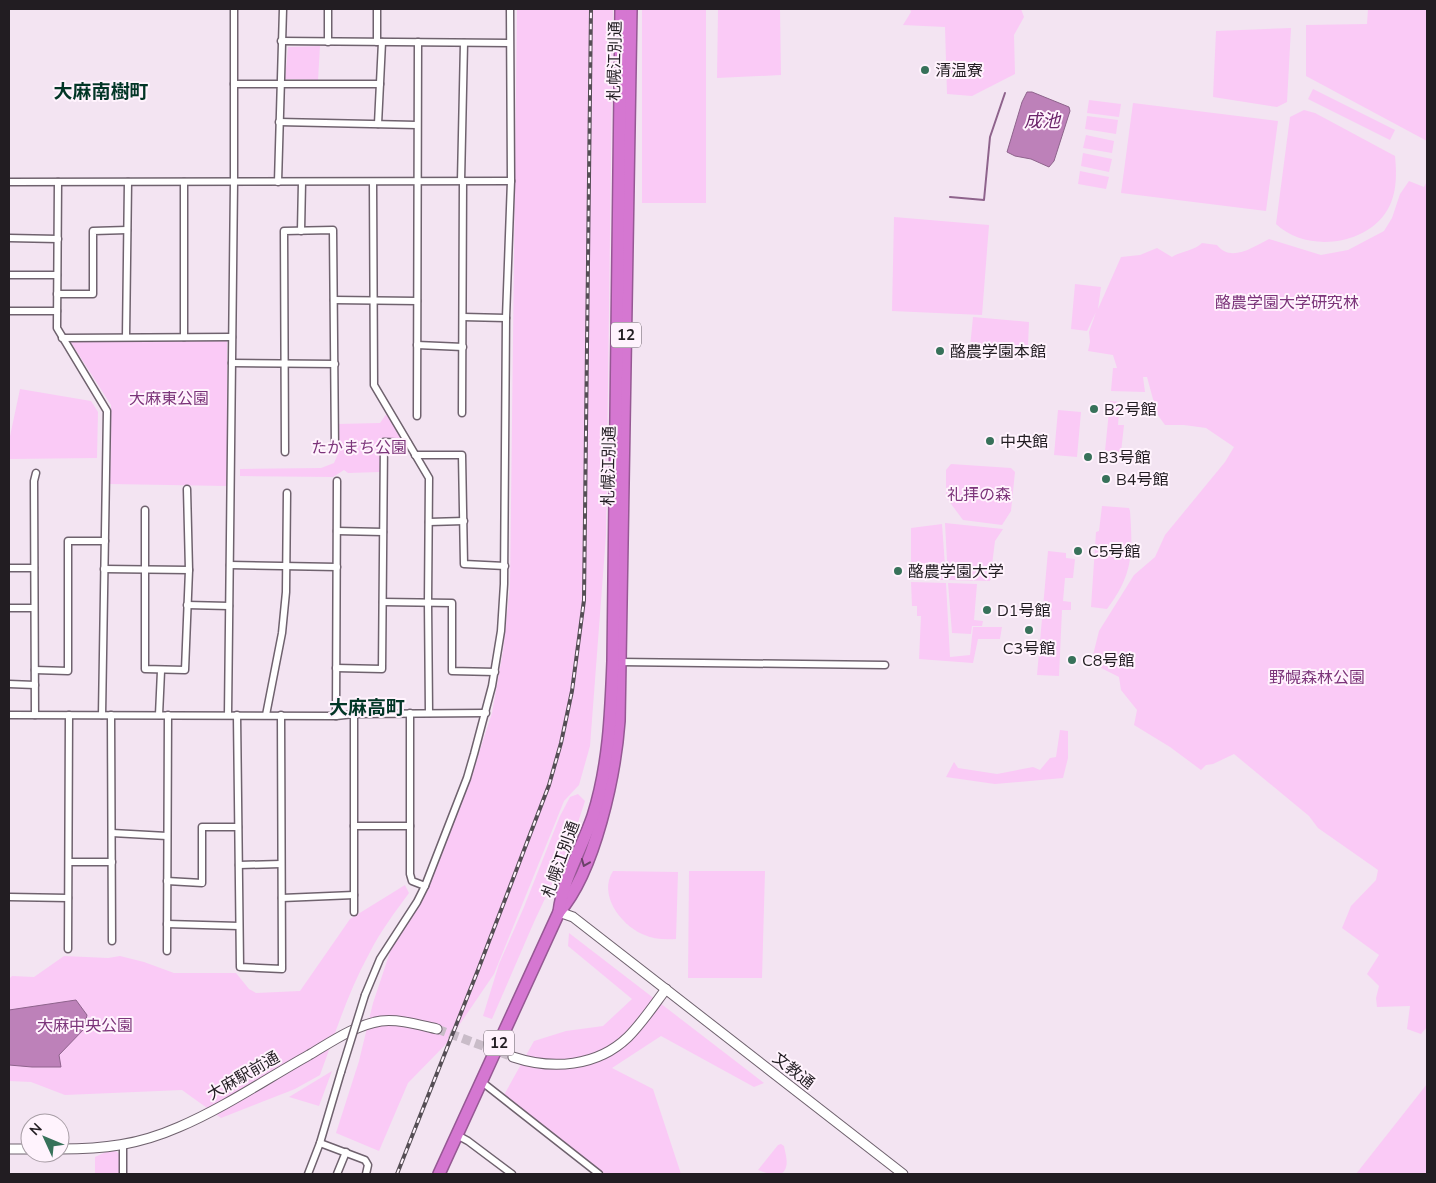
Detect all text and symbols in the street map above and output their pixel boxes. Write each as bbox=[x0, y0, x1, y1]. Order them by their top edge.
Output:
street label: 札幌江別通 bbox=[603, 21, 627, 101]
place label: 清温寮 bbox=[935, 60, 983, 82]
marker: 清温寮 bbox=[919, 64, 931, 76]
district label: 大麻南樹町 bbox=[53, 79, 149, 105]
water label: 成池 bbox=[1024, 109, 1062, 133]
park label: 酪農学園大学研究林 bbox=[1215, 292, 1359, 314]
road number: 12 bbox=[611, 322, 641, 348]
place label: 酪農学園本館 bbox=[950, 341, 1046, 363]
marker: 酪農学園本館 bbox=[934, 345, 946, 357]
park label: 大麻東公園 bbox=[129, 388, 209, 410]
place label: B2号館 bbox=[1104, 399, 1156, 421]
marker: B2号館 bbox=[1088, 403, 1100, 415]
street label: 札幌江別通 bbox=[597, 426, 621, 506]
place label: 中央館 bbox=[1000, 431, 1048, 453]
marker: 中央館 bbox=[984, 435, 996, 447]
park label: たかまち公園 bbox=[311, 437, 407, 459]
place label: B3号館 bbox=[1098, 447, 1150, 469]
marker: B3号館 bbox=[1082, 451, 1094, 463]
place label: B4号館 bbox=[1116, 469, 1168, 491]
marker: B4号館 bbox=[1100, 473, 1112, 485]
park label: 礼拝の森 bbox=[947, 484, 1011, 506]
place label: C5号館 bbox=[1088, 541, 1140, 563]
marker: C5号館 bbox=[1072, 545, 1084, 557]
place label: 酪農学園大学 bbox=[908, 561, 1004, 583]
marker: 酪農学園大学 bbox=[892, 565, 904, 577]
place label: D1号館 bbox=[997, 600, 1050, 622]
marker: D1号館 bbox=[981, 604, 993, 616]
marker: C3号館 bbox=[1023, 624, 1035, 636]
place label: C3号館 bbox=[1003, 638, 1055, 660]
place label: C8号館 bbox=[1082, 650, 1134, 672]
marker: C8号館 bbox=[1066, 654, 1078, 666]
park label: 野幌森林公園 bbox=[1269, 667, 1365, 689]
district label: 大麻高町 bbox=[329, 695, 405, 721]
street label: 札幌江別通 bbox=[537, 818, 585, 901]
one-way arrow bbox=[581, 858, 592, 867]
park label: 大麻中央公園 bbox=[37, 1015, 133, 1037]
road number: 12 bbox=[484, 1030, 514, 1056]
street label: 大麻駅前通 bbox=[203, 1046, 284, 1105]
street label: 文教通 bbox=[768, 1047, 819, 1094]
north arrow bbox=[20, 1113, 70, 1163]
text: N bbox=[26, 1119, 46, 1140]

